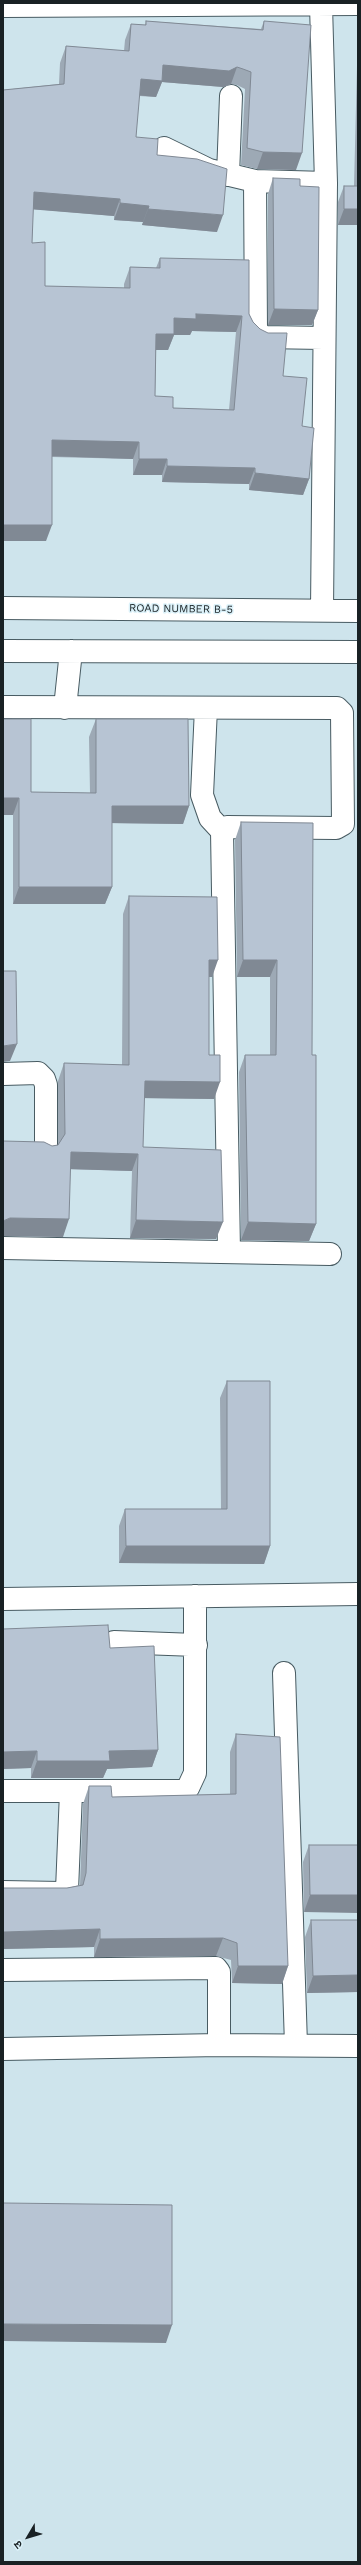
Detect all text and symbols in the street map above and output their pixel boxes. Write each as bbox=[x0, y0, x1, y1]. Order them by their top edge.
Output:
street label: ROAD NUMBER B-5 bbox=[129, 601, 233, 617]
north arrow bbox=[8, 2517, 48, 2557]
text: उ bbox=[11, 2538, 25, 2551]

